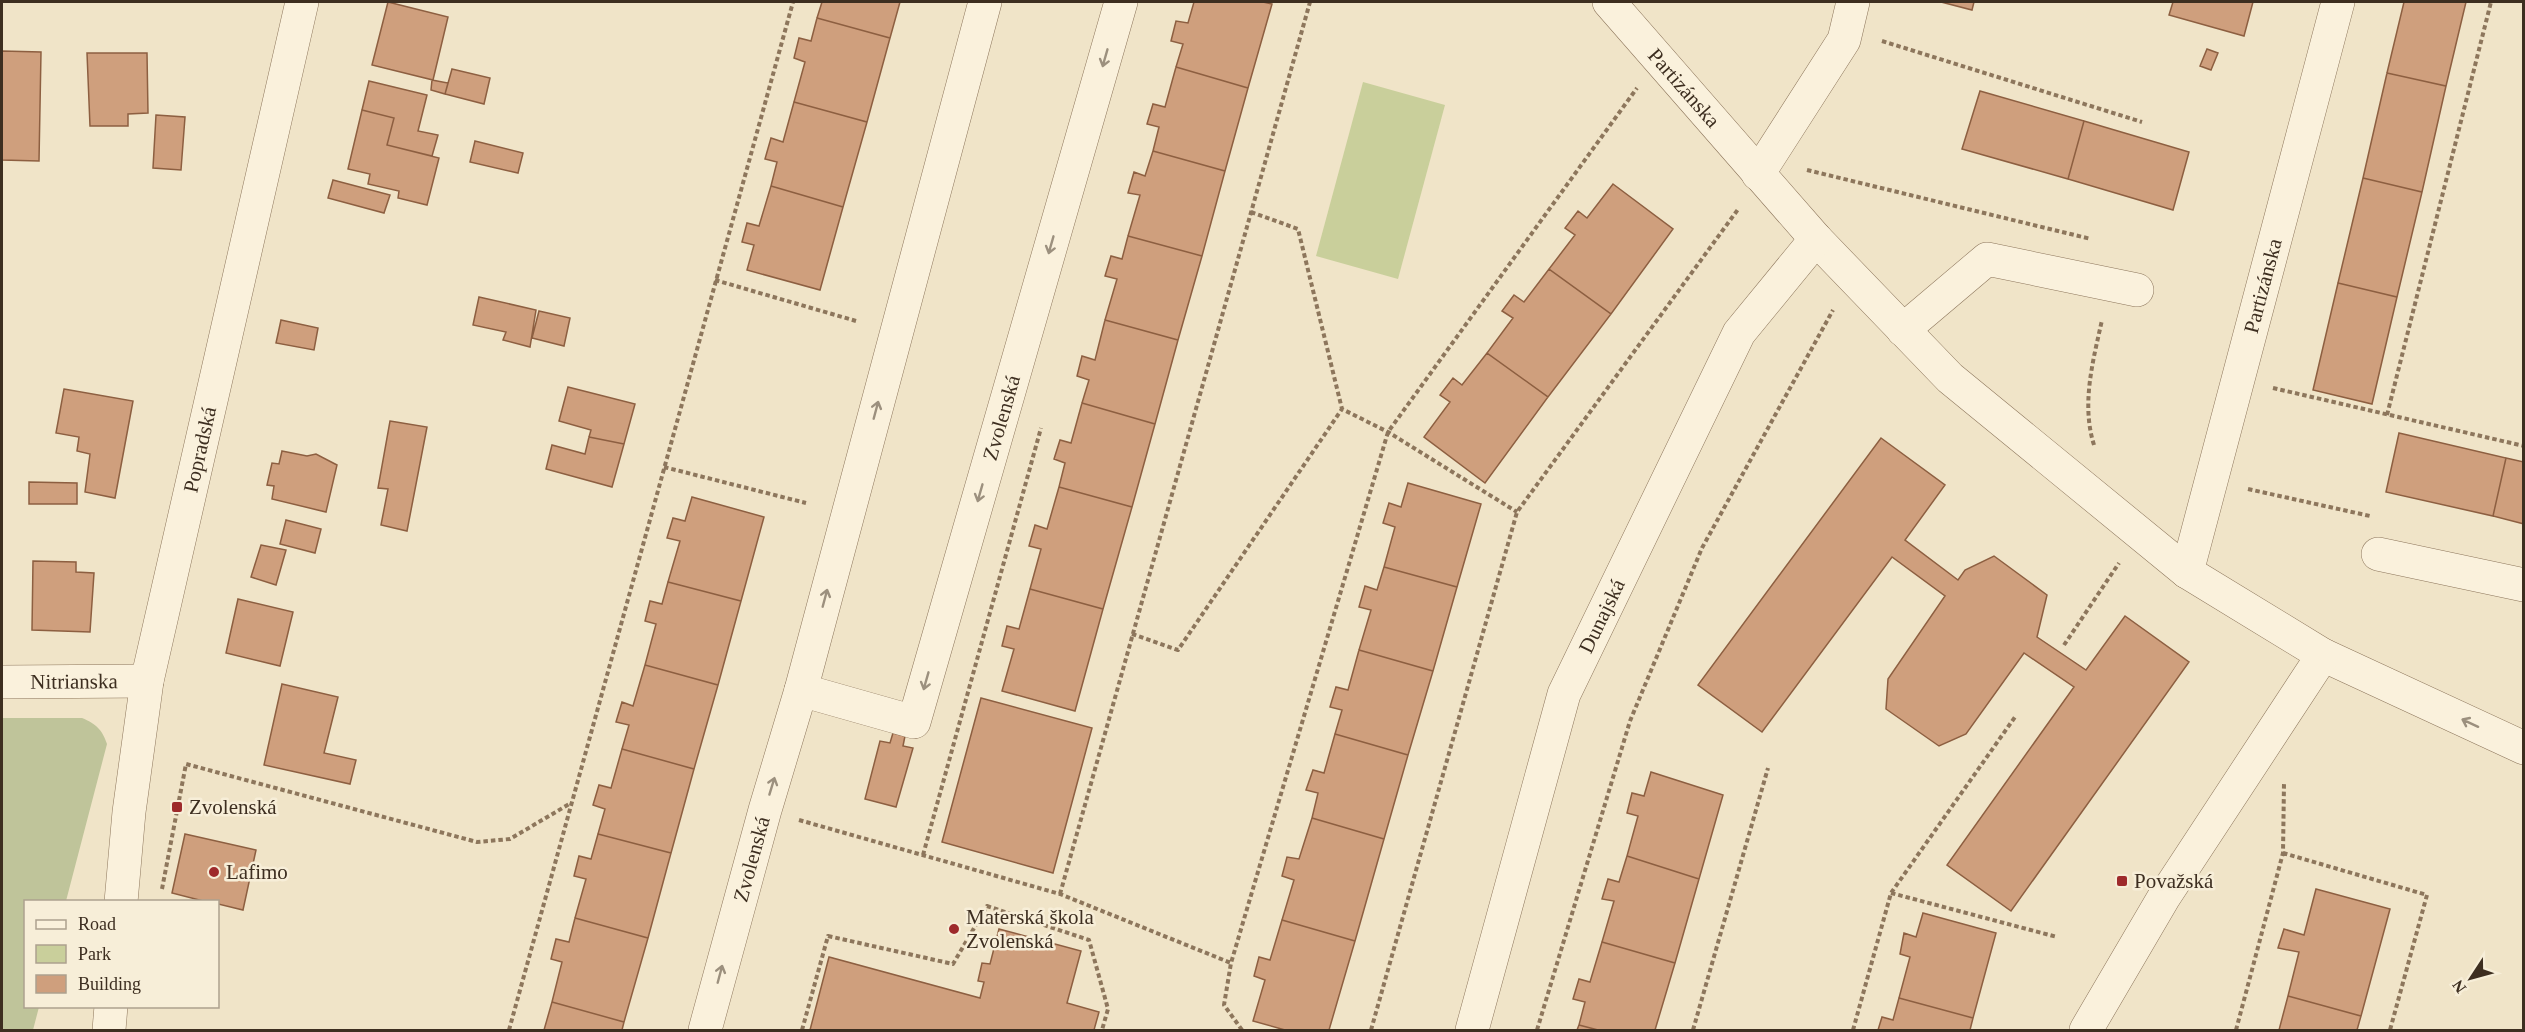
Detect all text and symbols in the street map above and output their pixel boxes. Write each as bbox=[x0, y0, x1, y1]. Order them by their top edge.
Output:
street label: Partizánska bbox=[1643, 43, 1725, 133]
one-way arrow bbox=[1099, 48, 1110, 67]
one-way arrow bbox=[1045, 235, 1056, 254]
street label: Partizánska bbox=[2239, 235, 2287, 336]
street label: Zvolenská bbox=[978, 372, 1025, 463]
one-way arrow bbox=[870, 401, 882, 420]
street label: Popradská bbox=[178, 404, 221, 495]
one-way arrow bbox=[974, 483, 985, 502]
street label: Dunajská bbox=[1574, 574, 1630, 657]
one-way arrow bbox=[820, 589, 831, 608]
street label: Nitrianska bbox=[30, 669, 119, 694]
one-way arrow bbox=[920, 671, 931, 690]
one-way arrow bbox=[2462, 717, 2480, 729]
one-way arrow bbox=[767, 777, 778, 796]
place label: Zvolenská bbox=[189, 795, 277, 819]
marker: Zvolenská bbox=[170, 800, 184, 814]
street label: Zvolenská bbox=[728, 813, 775, 905]
place label: Lafimo bbox=[226, 860, 288, 884]
marker: Lafimo bbox=[207, 865, 221, 879]
place label: Považská bbox=[2134, 869, 2214, 893]
marker: Považská bbox=[2115, 874, 2129, 888]
legend bbox=[24, 900, 219, 1008]
place label: Materská škola Zvolenská bbox=[966, 905, 1094, 953]
text: Road bbox=[78, 914, 116, 934]
marker: Materská škola Zvolenská bbox=[947, 922, 961, 936]
text: Park bbox=[78, 944, 111, 964]
north arrow bbox=[2441, 948, 2501, 1008]
one-way arrow bbox=[715, 965, 726, 984]
text: Building bbox=[78, 974, 141, 994]
text: N bbox=[2449, 976, 2470, 996]

